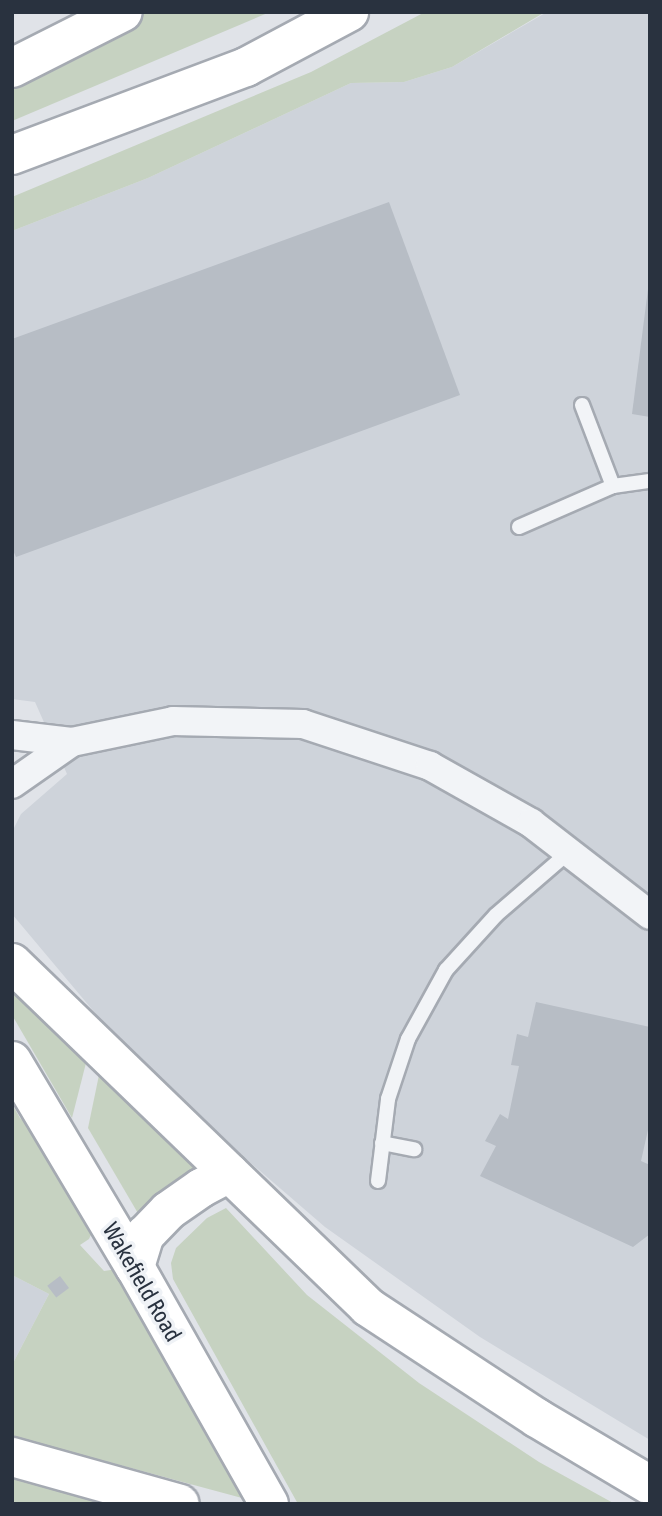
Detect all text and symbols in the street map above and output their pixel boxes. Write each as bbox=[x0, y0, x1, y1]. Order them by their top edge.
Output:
street label: Wakefield Road bbox=[97, 1218, 187, 1346]

